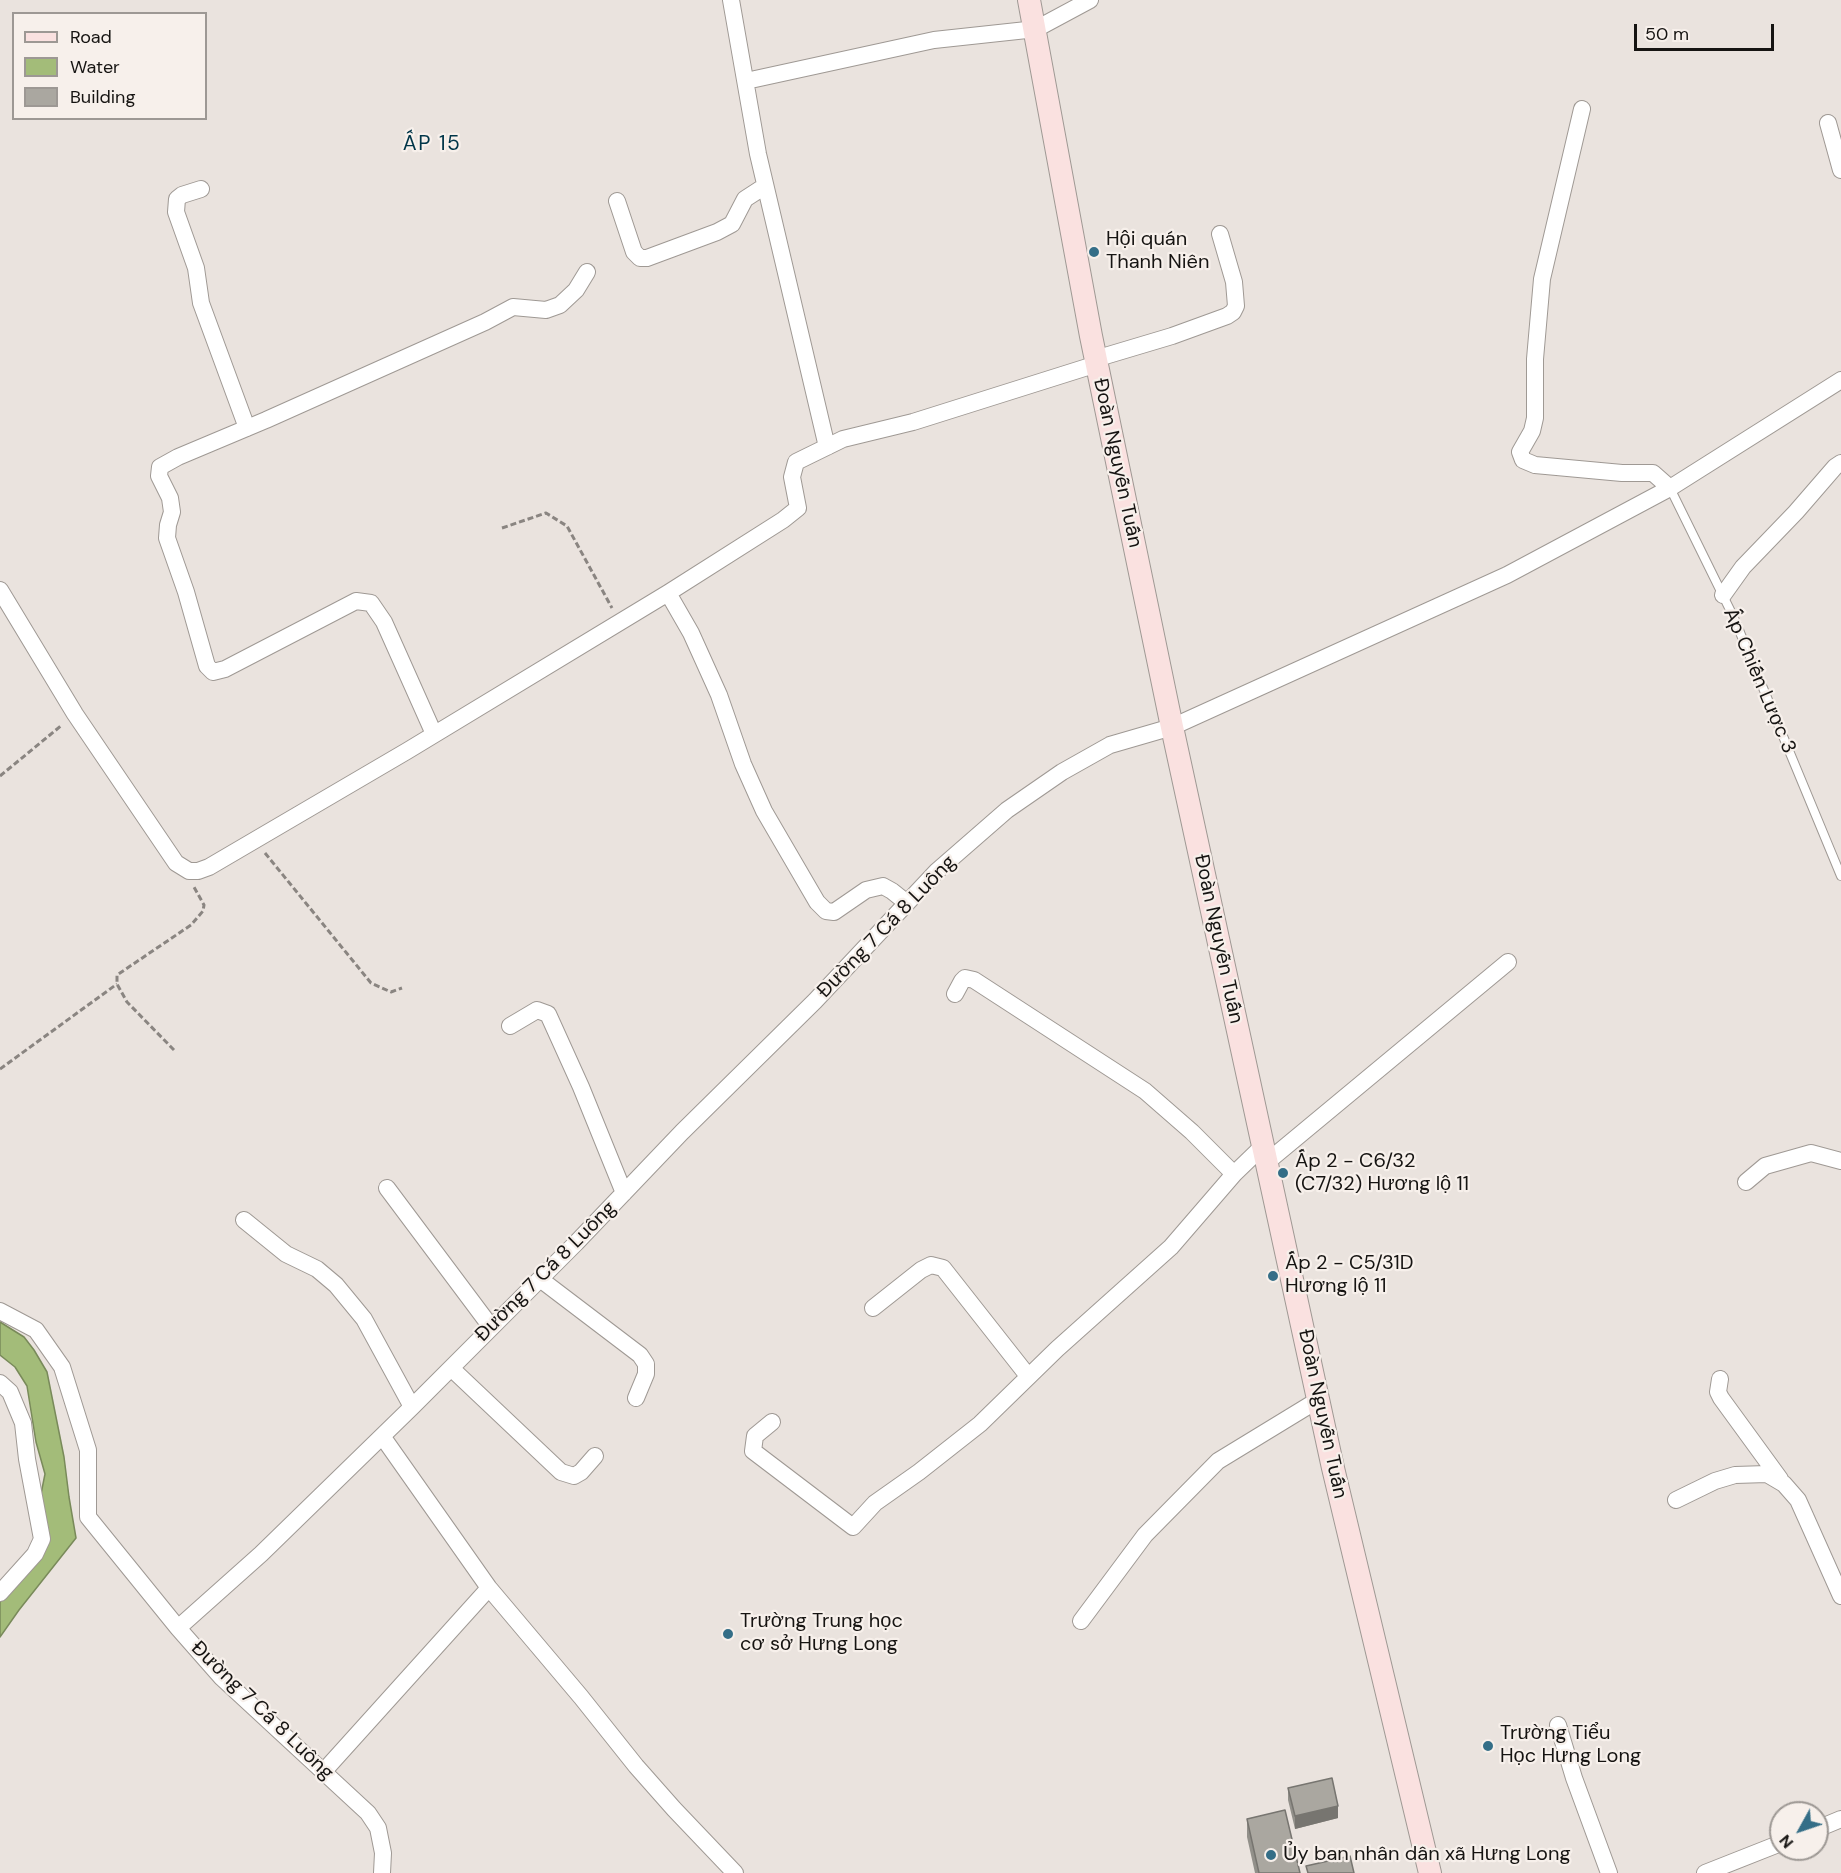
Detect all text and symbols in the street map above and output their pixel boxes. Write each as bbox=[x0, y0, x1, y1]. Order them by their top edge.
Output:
legend bbox=[12, 12, 207, 120]
scale bar bbox=[1637, 12, 1776, 50]
text: 50 m bbox=[1645, 22, 1689, 46]
text: Road bbox=[70, 25, 112, 49]
text: Water bbox=[70, 55, 120, 79]
text: Building bbox=[70, 85, 135, 109]
district label: ẤP 15 bbox=[403, 131, 461, 157]
place label: Hội quán Thanh Niên bbox=[1106, 228, 1209, 275]
marker: Hội quán Thanh Niên bbox=[1087, 245, 1101, 259]
street label: Đoàn Nguyễn Tuấn bbox=[1087, 376, 1147, 550]
street label: Ấp Chiến Lược 3 bbox=[1718, 605, 1800, 757]
street label: Đường 7 Cá 8 Luông bbox=[813, 851, 961, 1003]
street label: Đoàn Nguyễn Tuấn bbox=[1188, 852, 1248, 1026]
place label: Ấp 2 - C6/32 (C7/32) Hương lộ 11 bbox=[1295, 1150, 1469, 1197]
marker: Ấp 2 - C6/32 (C7/32) Hương lộ 11 bbox=[1276, 1166, 1290, 1180]
street label: Đường 7 Cá 8 Luông bbox=[471, 1197, 621, 1347]
place label: Ấp 2 - C5/31D Hương lộ 11 bbox=[1285, 1252, 1414, 1299]
marker: Ấp 2 - C5/31D Hương lộ 11 bbox=[1266, 1269, 1280, 1283]
street label: Đoàn Nguyễn Tuấn bbox=[1292, 1327, 1352, 1501]
place label: Trường Trung học cơ sở Hưng Long bbox=[740, 1610, 903, 1657]
marker: Trường Trung học cơ sở Hưng Long bbox=[721, 1627, 735, 1641]
street label: Đường 7 Cá 8 Luông bbox=[186, 1637, 338, 1785]
place label: Trường Tiểu Học Hưng Long bbox=[1500, 1722, 1641, 1769]
marker: Trường Tiểu Học Hưng Long bbox=[1481, 1739, 1495, 1753]
north arrow bbox=[1769, 1801, 1829, 1861]
text: N bbox=[1775, 1830, 1798, 1853]
place label: Ủy ban nhân dân xã Hưng Long bbox=[1283, 1843, 1571, 1867]
marker: Ủy ban nhân dân xã Hưng Long bbox=[1264, 1848, 1278, 1862]

